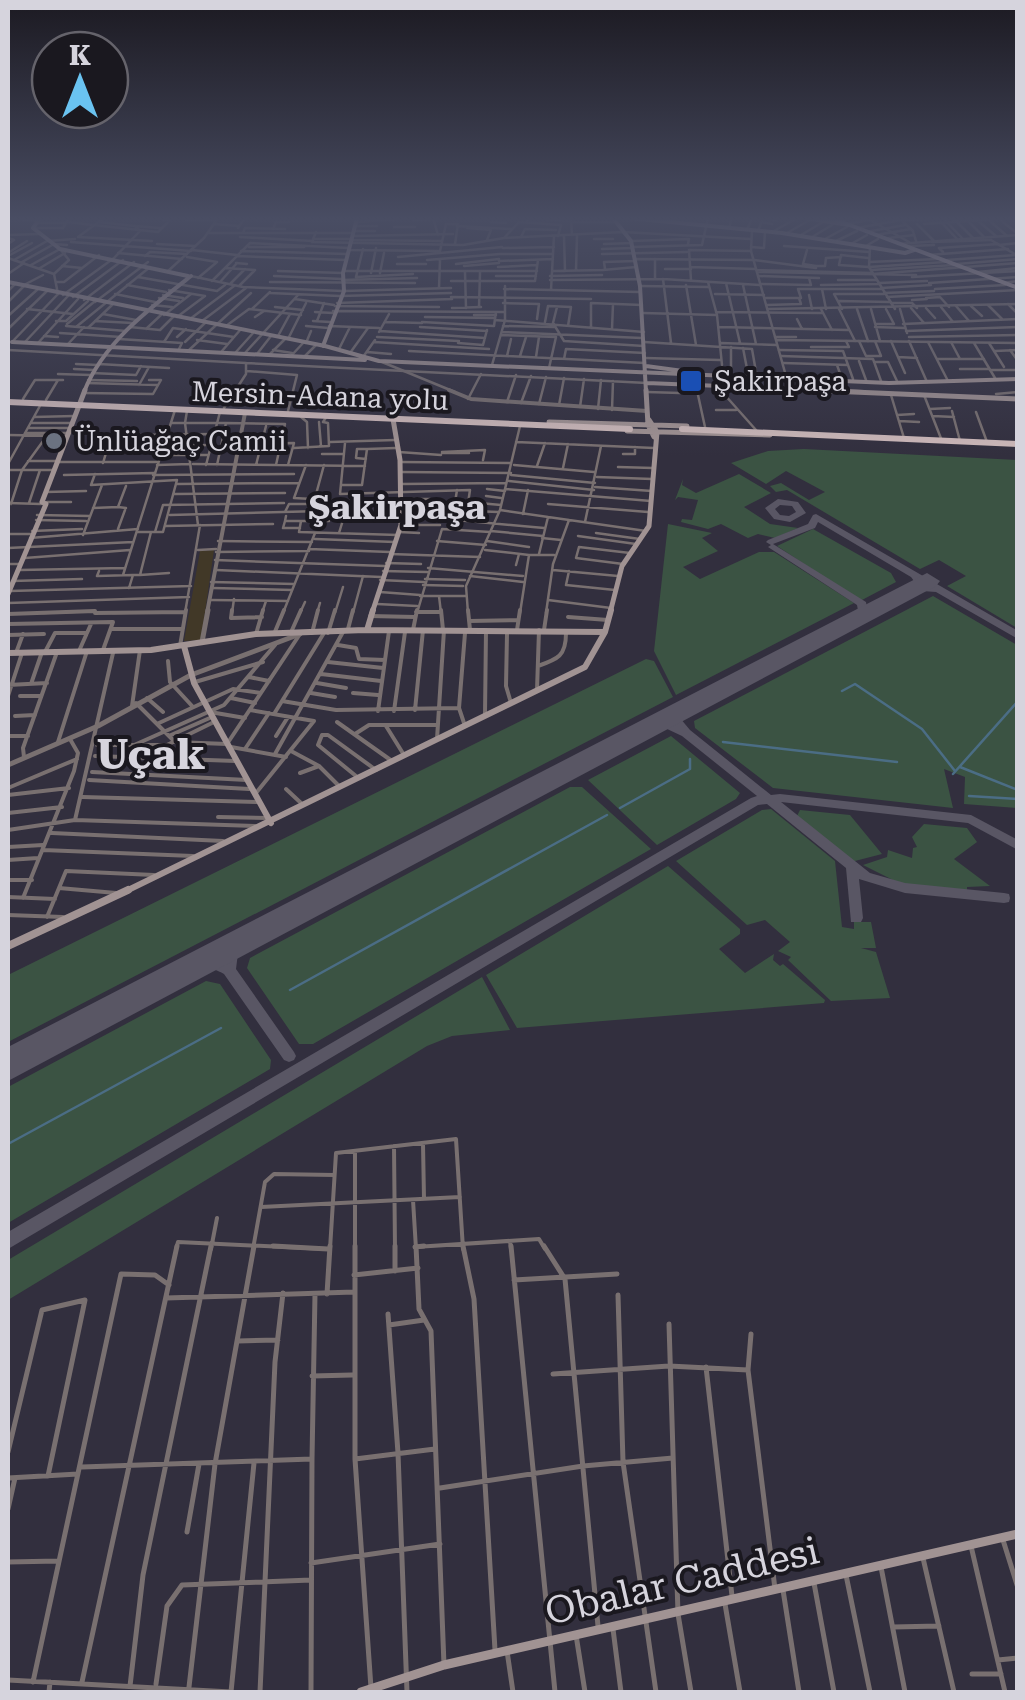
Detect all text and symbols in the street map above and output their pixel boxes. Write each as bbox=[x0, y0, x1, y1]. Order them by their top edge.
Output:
north arrow bbox=[30, 30, 130, 130]
text: K bbox=[69, 39, 91, 72]
place label: Şakirpaşa bbox=[714, 365, 847, 398]
marker: Şakirpaşa bbox=[678, 368, 704, 394]
street label: Mersin-Adana yolu bbox=[191, 375, 449, 417]
place label: Ünlüağaç Camii bbox=[74, 424, 287, 458]
marker: Ünlüağaç Camii bbox=[43, 430, 65, 452]
district label: Şakirpaşa bbox=[308, 487, 486, 528]
district label: Uçak bbox=[96, 730, 206, 779]
street label: Obalar Caddesi bbox=[541, 1528, 823, 1634]

